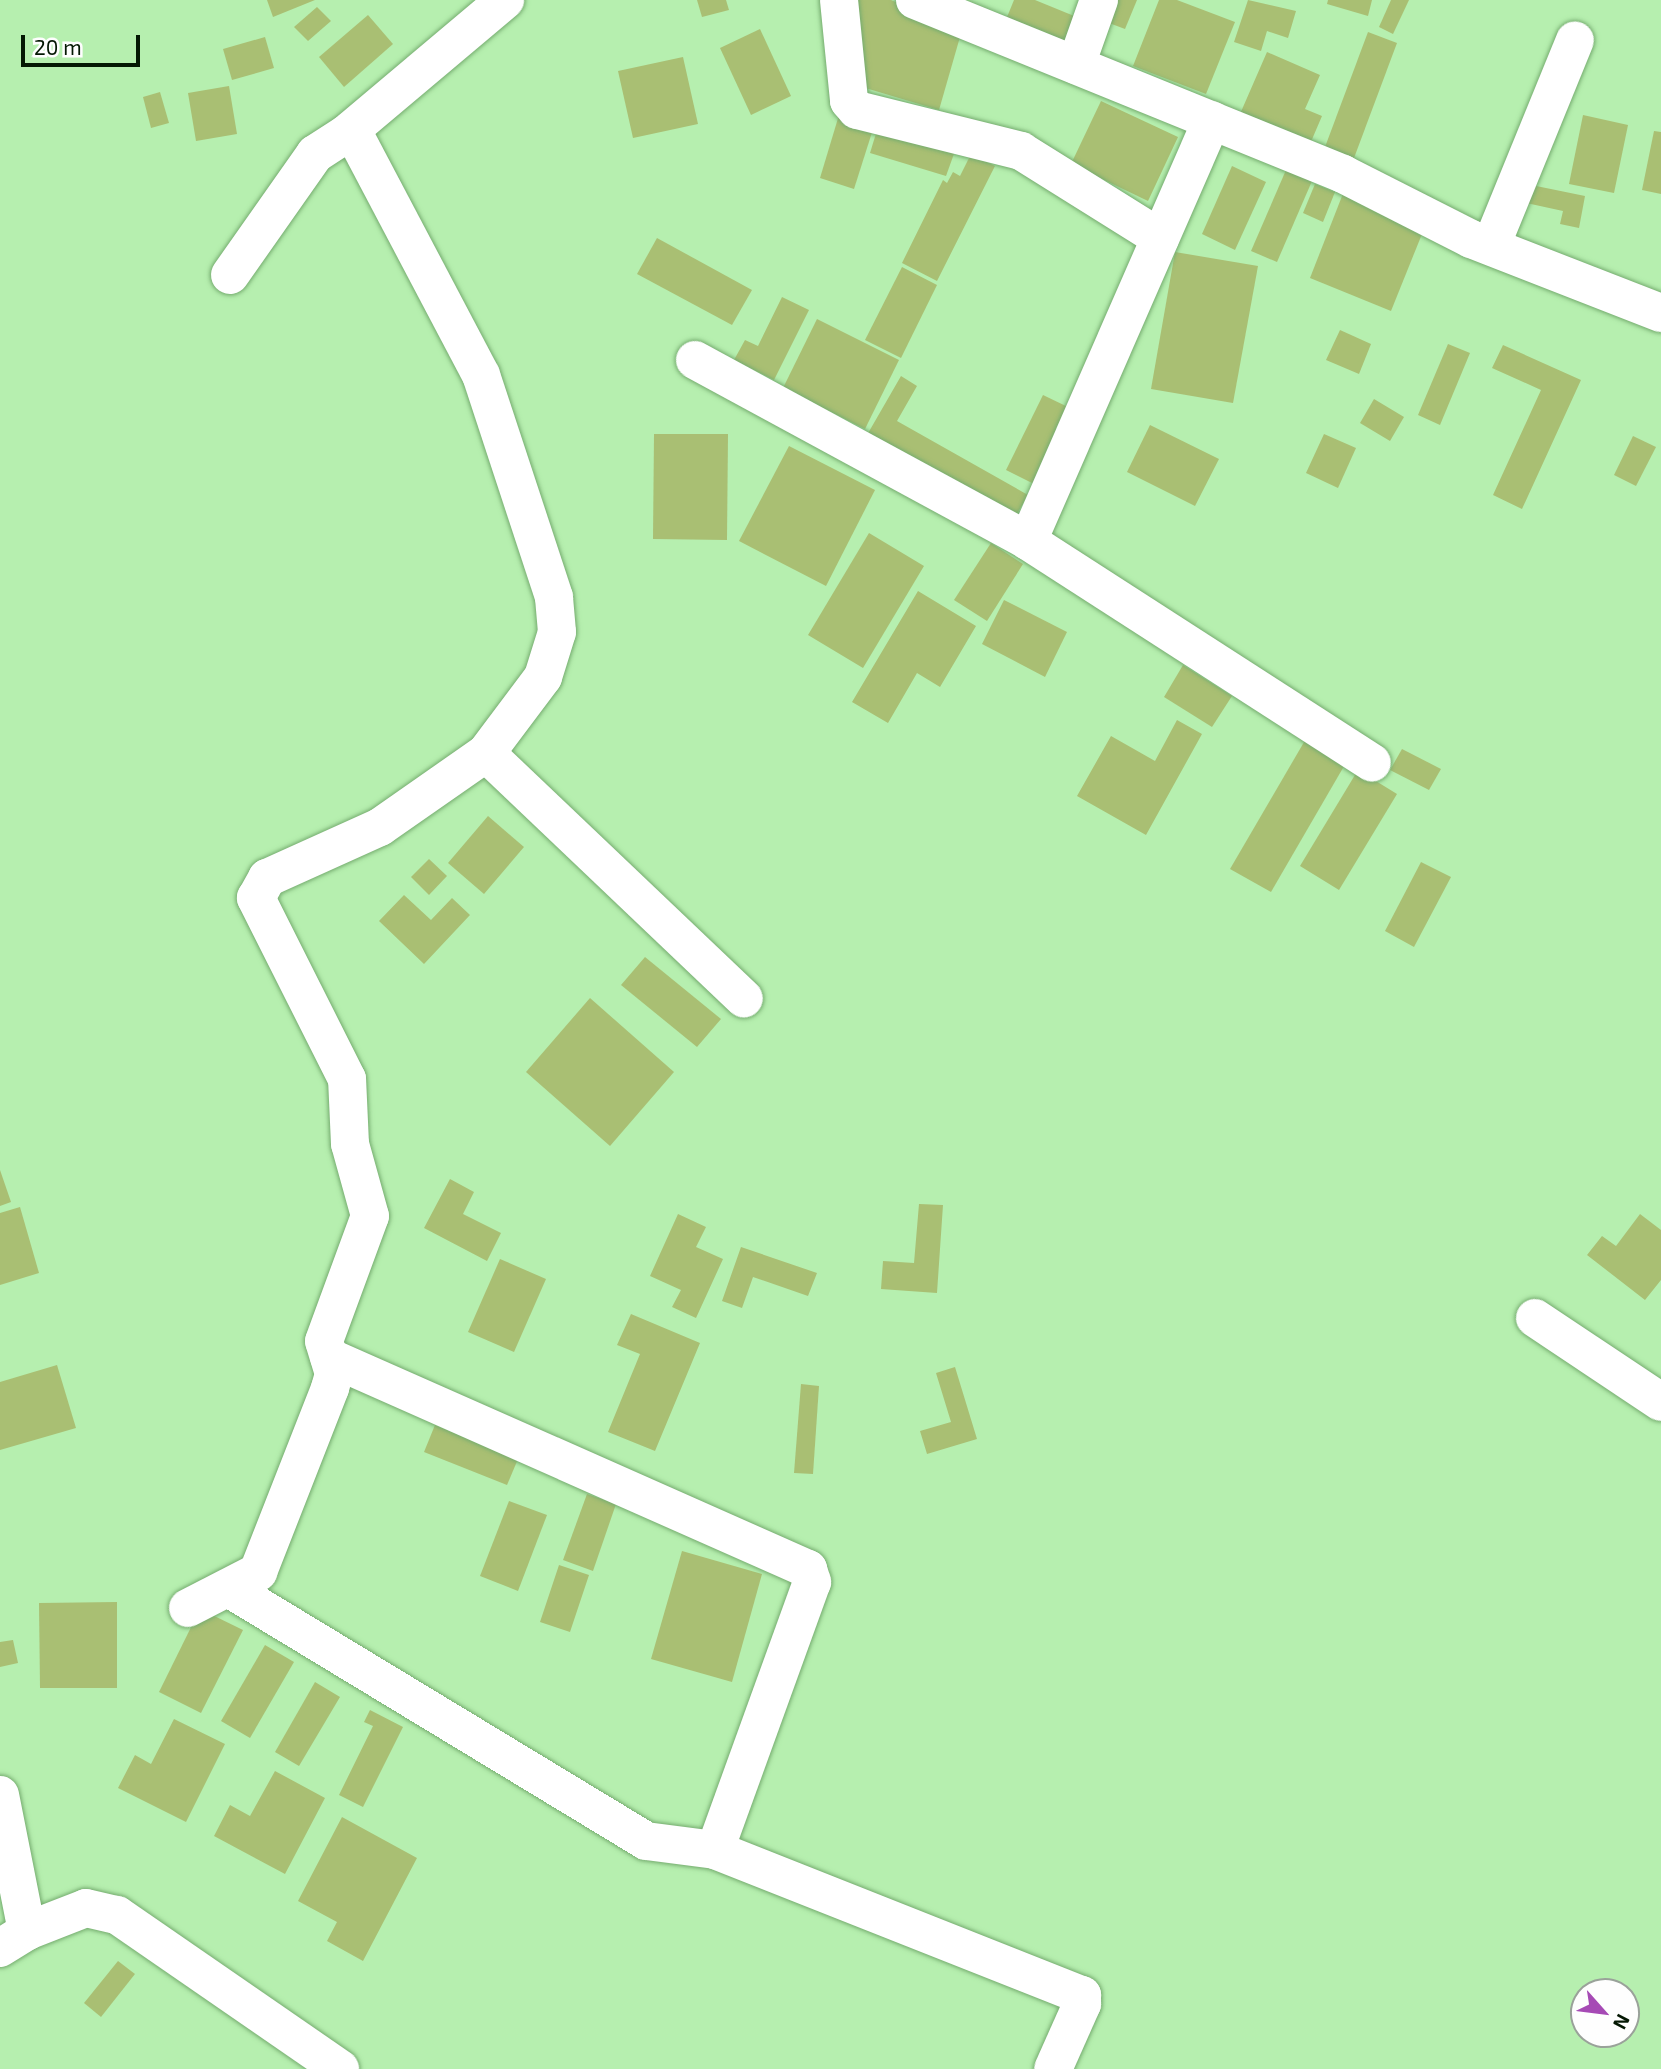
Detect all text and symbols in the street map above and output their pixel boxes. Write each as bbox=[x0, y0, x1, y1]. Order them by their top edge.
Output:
scale bar bbox=[24, 21, 144, 65]
text: 20 m bbox=[34, 34, 82, 59]
north arrow bbox=[1570, 1978, 1640, 2048]
text: N bbox=[1609, 2011, 1636, 2034]

